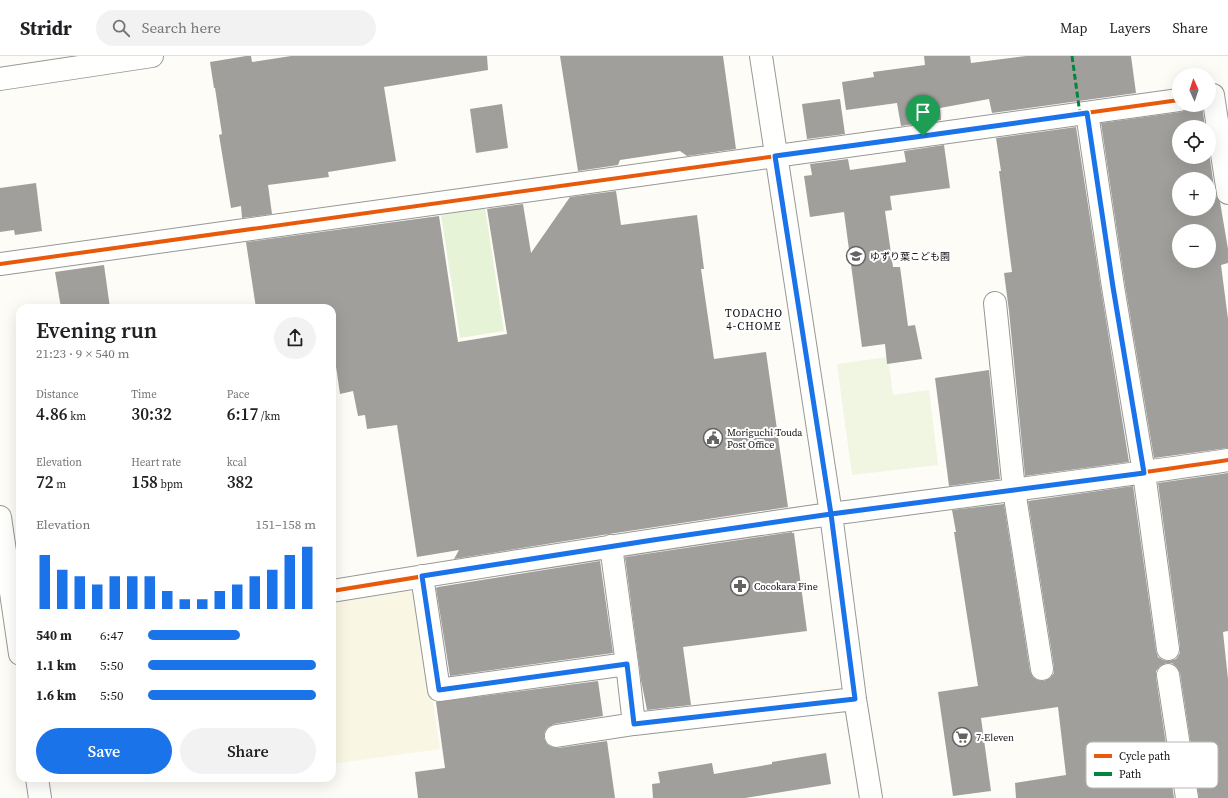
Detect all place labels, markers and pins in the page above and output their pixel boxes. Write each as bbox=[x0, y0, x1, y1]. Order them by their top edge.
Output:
pin bbox=[906, 95, 940, 136]
school or university icon: ゆずり葉こども園 bbox=[845, 245, 867, 267]
place label: ゆずり葉こども園 bbox=[870, 250, 950, 263]
place label: Moriguchi Touda Post Office bbox=[727, 426, 803, 451]
public building icon: Moriguchi Touda Post Office bbox=[702, 427, 724, 449]
pharmacy icon: Cocokara Fine bbox=[729, 575, 751, 597]
place label: Cocokara Fine bbox=[754, 580, 818, 593]
supermarket icon: 7-Eleven bbox=[951, 726, 973, 748]
place label: 7-Eleven bbox=[976, 731, 1014, 744]

